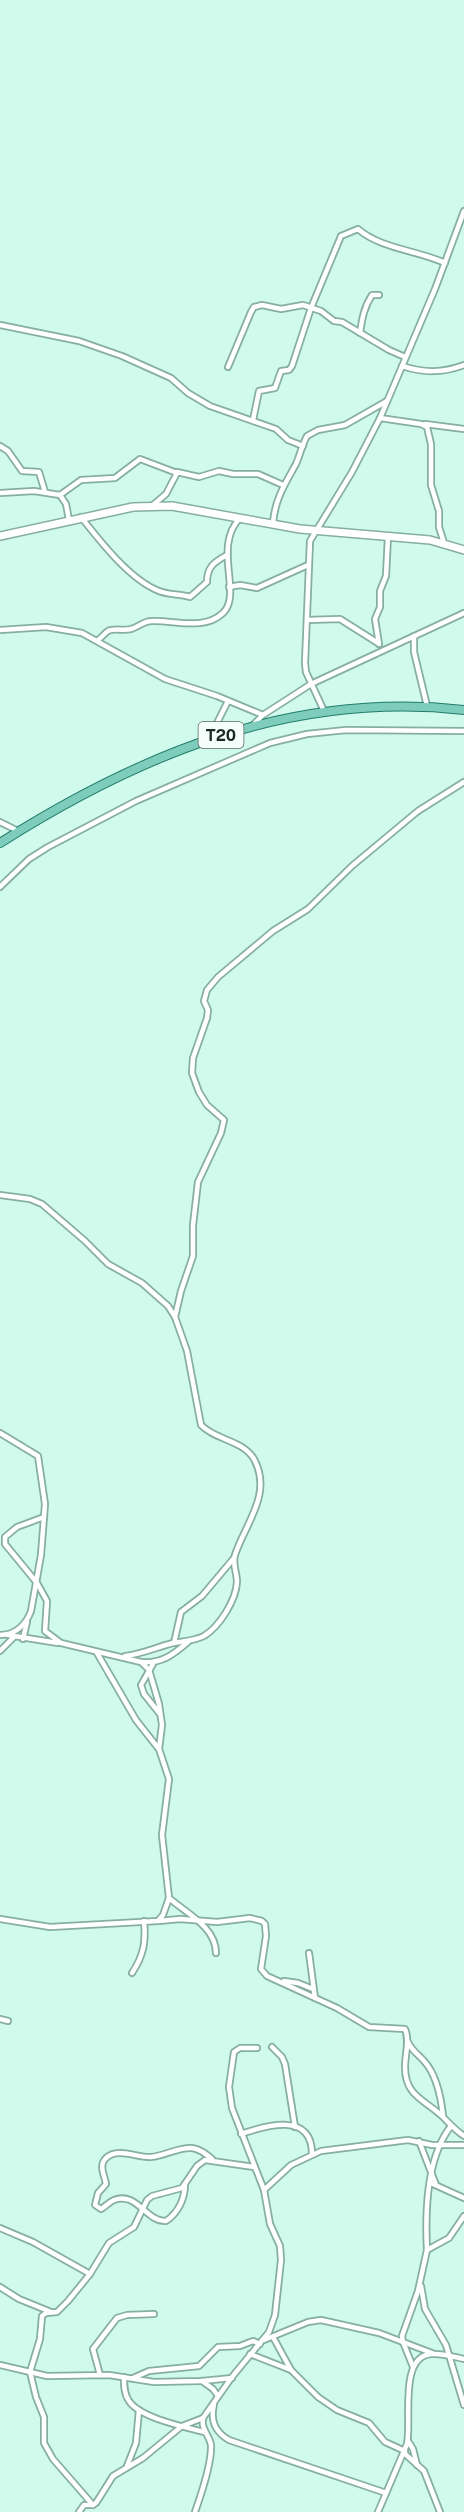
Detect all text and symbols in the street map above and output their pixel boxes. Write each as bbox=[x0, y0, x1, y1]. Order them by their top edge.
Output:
road number: T20 bbox=[198, 722, 244, 748]

